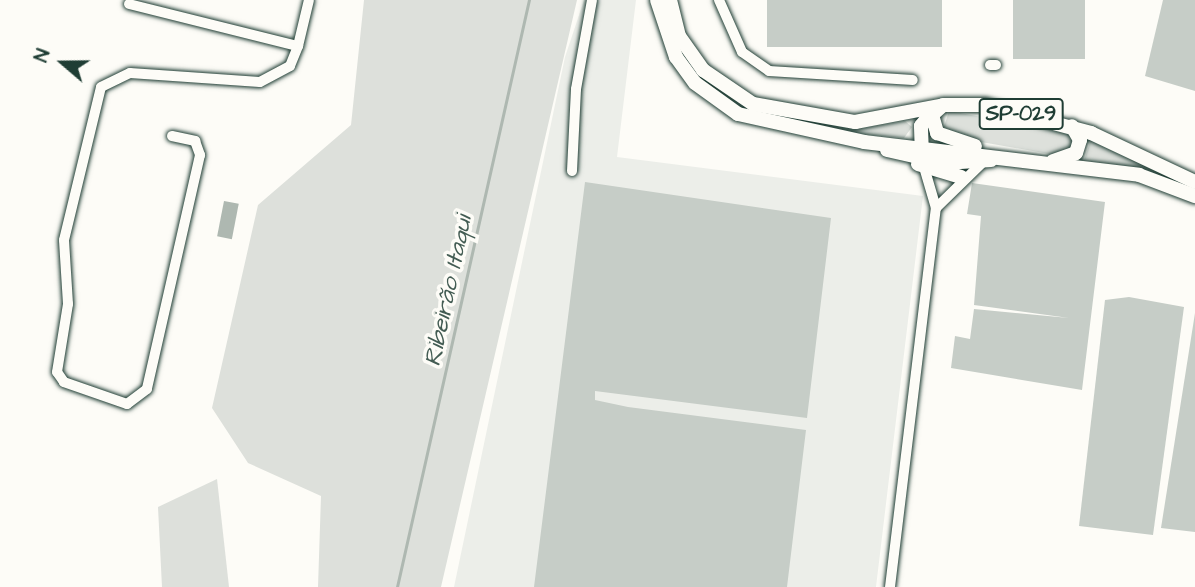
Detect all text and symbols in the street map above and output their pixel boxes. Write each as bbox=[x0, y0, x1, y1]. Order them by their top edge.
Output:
north arrow bbox=[28, 28, 98, 98]
text: N bbox=[28, 45, 58, 66]
road number: SP-029 bbox=[977, 96, 1065, 132]
water label: Ribeirão Itaqui bbox=[419, 213, 479, 369]

